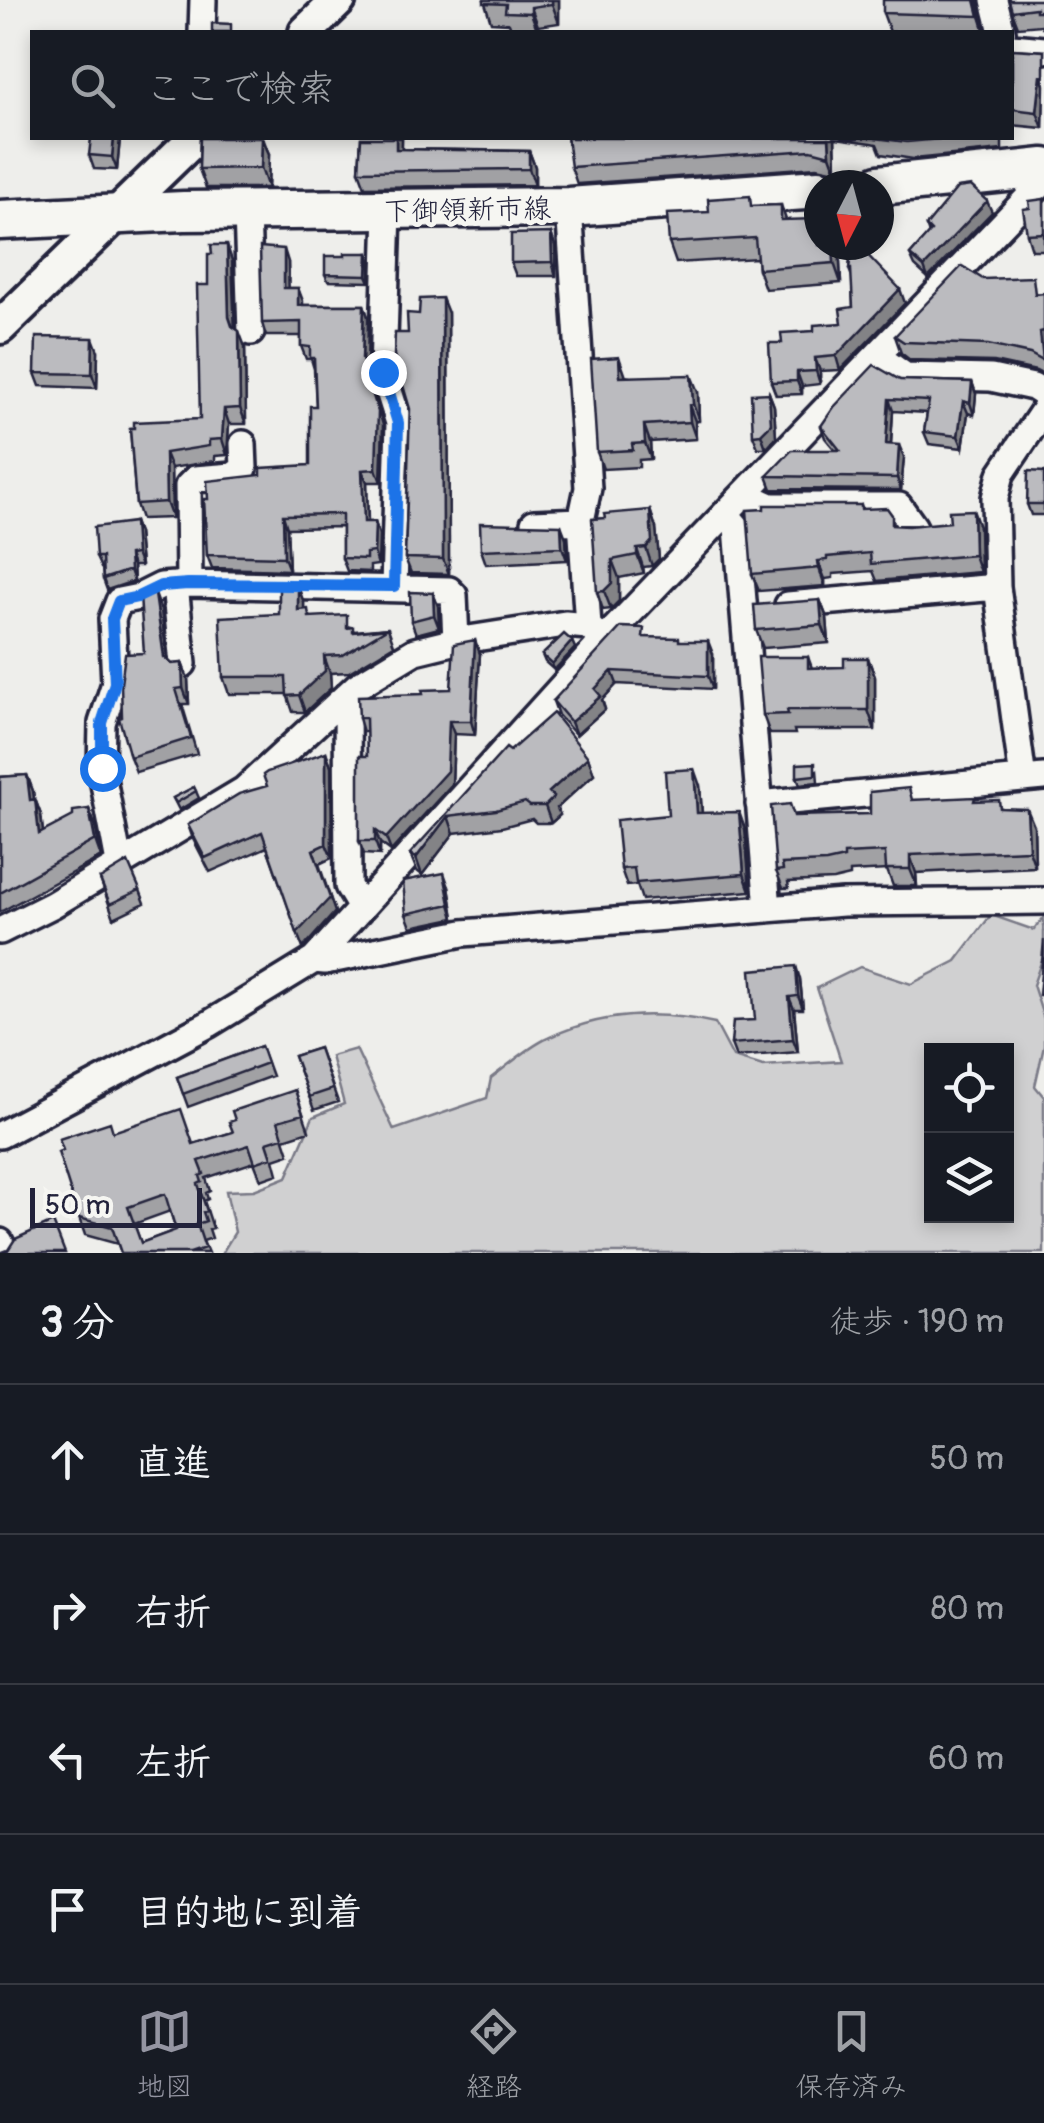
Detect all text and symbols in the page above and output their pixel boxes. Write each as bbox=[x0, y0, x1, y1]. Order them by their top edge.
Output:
search box bbox=[30, 30, 1014, 140]
icon: search bbox=[65, 58, 120, 113]
text: ここで検索 bbox=[145, 65, 335, 113]
north arrow bbox=[804, 170, 894, 260]
street label: 下御領新市線 bbox=[383, 192, 551, 229]
route end bbox=[361, 350, 407, 396]
route start bbox=[80, 746, 126, 792]
map controls bbox=[924, 1043, 1014, 1223]
button: locate bbox=[924, 1043, 1014, 1133]
button: layers bbox=[924, 1133, 1014, 1223]
scale bar bbox=[30, 1183, 202, 1228]
text: 50 m bbox=[45, 1188, 110, 1223]
text: 3 分 bbox=[40, 1297, 115, 1349]
text: 徒歩 · 190 m bbox=[830, 1302, 1004, 1342]
icon: ahead bbox=[40, 1432, 95, 1487]
text: 直進 bbox=[135, 1439, 211, 1487]
text: 50 m bbox=[929, 1439, 1004, 1479]
icon: right bbox=[40, 1582, 95, 1637]
text: 右折 bbox=[135, 1589, 211, 1637]
text: 80 m bbox=[931, 1589, 1004, 1629]
icon: left bbox=[40, 1732, 95, 1787]
text: 左折 bbox=[135, 1739, 211, 1787]
text: 60 m bbox=[928, 1739, 1004, 1779]
icon: arrive bbox=[40, 1882, 95, 1937]
text: 目的地に到着 bbox=[135, 1889, 363, 1937]
tab: 地図 bbox=[137, 2004, 193, 2105]
tab: 経路 bbox=[466, 2004, 522, 2105]
tab: 保存済み bbox=[795, 2004, 907, 2105]

